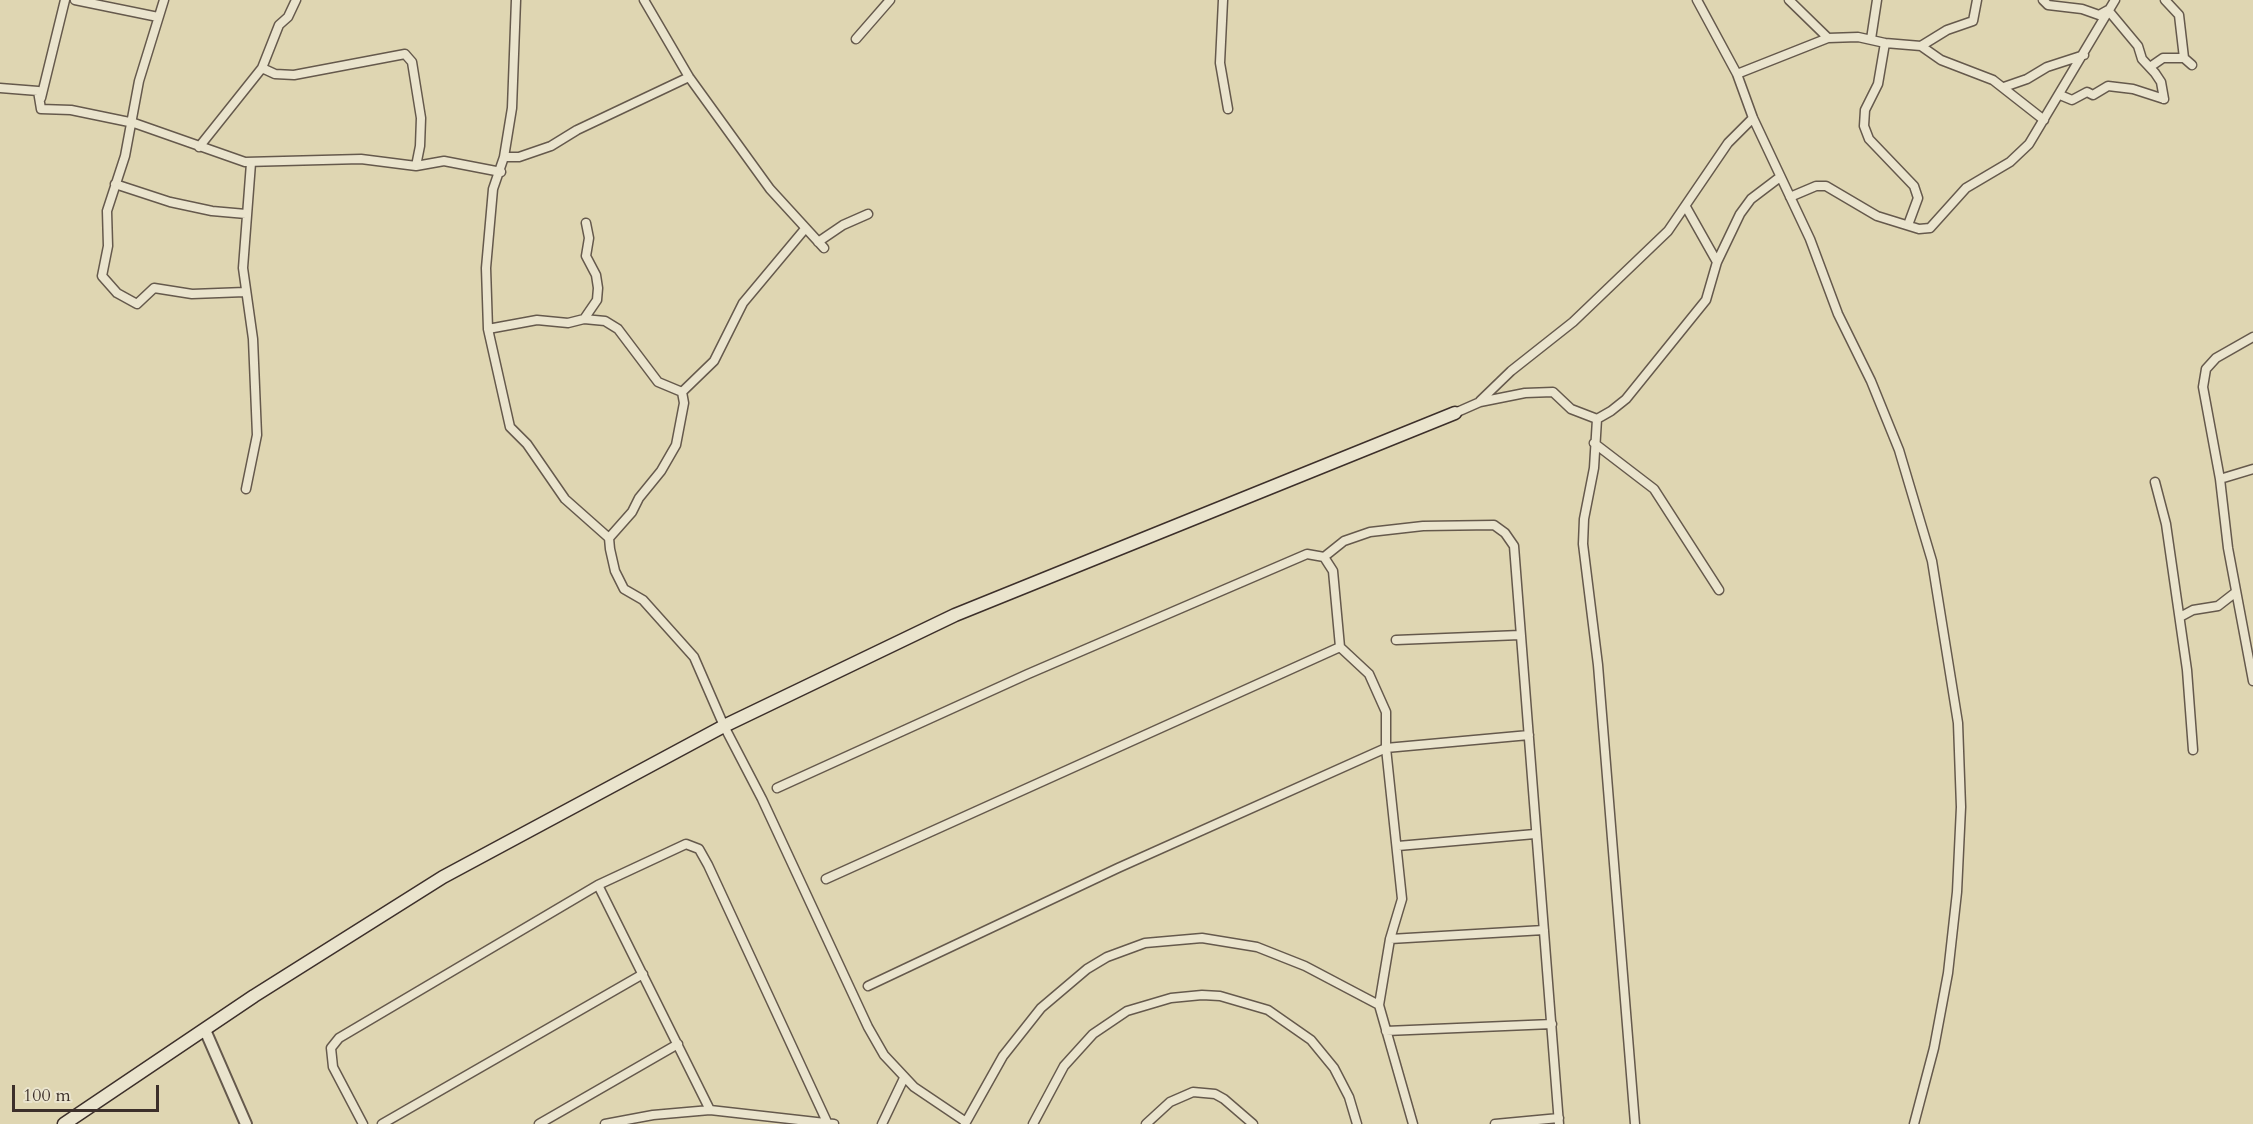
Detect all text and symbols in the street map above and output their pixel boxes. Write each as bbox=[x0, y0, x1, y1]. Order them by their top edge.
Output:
scale bar bbox=[15, 1073, 162, 1111]
text: 100 m bbox=[23, 1083, 71, 1108]

